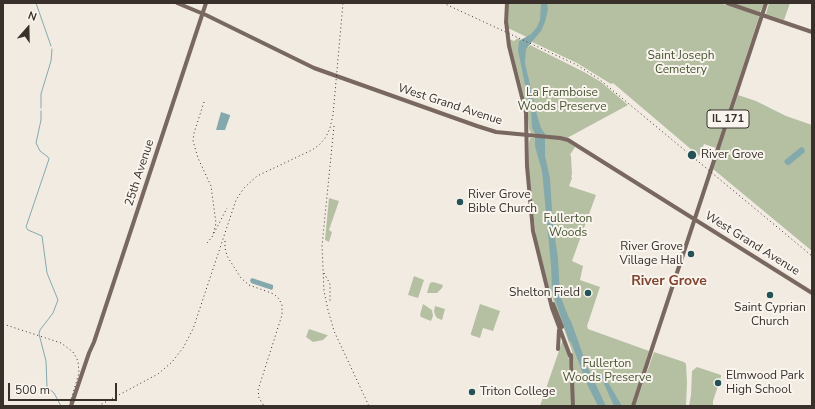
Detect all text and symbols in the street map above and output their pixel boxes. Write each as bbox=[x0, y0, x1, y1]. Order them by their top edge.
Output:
north arrow bbox=[8, 8, 48, 48]
text: N bbox=[26, 8, 39, 25]
park label: Saint Joseph Cemetery bbox=[647, 49, 715, 77]
street label: West Grand Avenue bbox=[396, 81, 504, 129]
park label: La Framboise Woods Preserve bbox=[517, 86, 607, 114]
road number: IL 171 bbox=[707, 110, 749, 128]
street label: 25th Avenue bbox=[122, 138, 158, 208]
place label: River Grove bbox=[701, 148, 764, 162]
marker: River Grove bbox=[686, 149, 698, 161]
place label: River Grove Bible Church bbox=[468, 188, 537, 216]
marker: River Grove Bible Church bbox=[455, 197, 465, 207]
street label: West Grand Avenue bbox=[702, 209, 802, 279]
park label: Fullerton Woods bbox=[544, 212, 592, 240]
place label: River Grove Village Hall bbox=[619, 240, 683, 268]
marker: River Grove Village Hall bbox=[686, 249, 696, 259]
district label: River Grove bbox=[631, 274, 707, 290]
place label: Shelton Field bbox=[509, 286, 580, 300]
marker: Shelton Field bbox=[583, 288, 593, 298]
marker: Saint Cyprian Church bbox=[765, 290, 775, 300]
place label: Saint Cyprian Church bbox=[734, 301, 806, 329]
park label: Fullerton Woods Preserve bbox=[562, 357, 652, 385]
place label: Elmwood Park High School bbox=[726, 369, 804, 397]
scale bar bbox=[10, 375, 119, 401]
marker: Elmwood Park High School bbox=[713, 378, 723, 388]
text: 500 m bbox=[15, 382, 50, 398]
place label: Triton College bbox=[480, 385, 555, 399]
marker: Triton College bbox=[467, 387, 477, 397]

